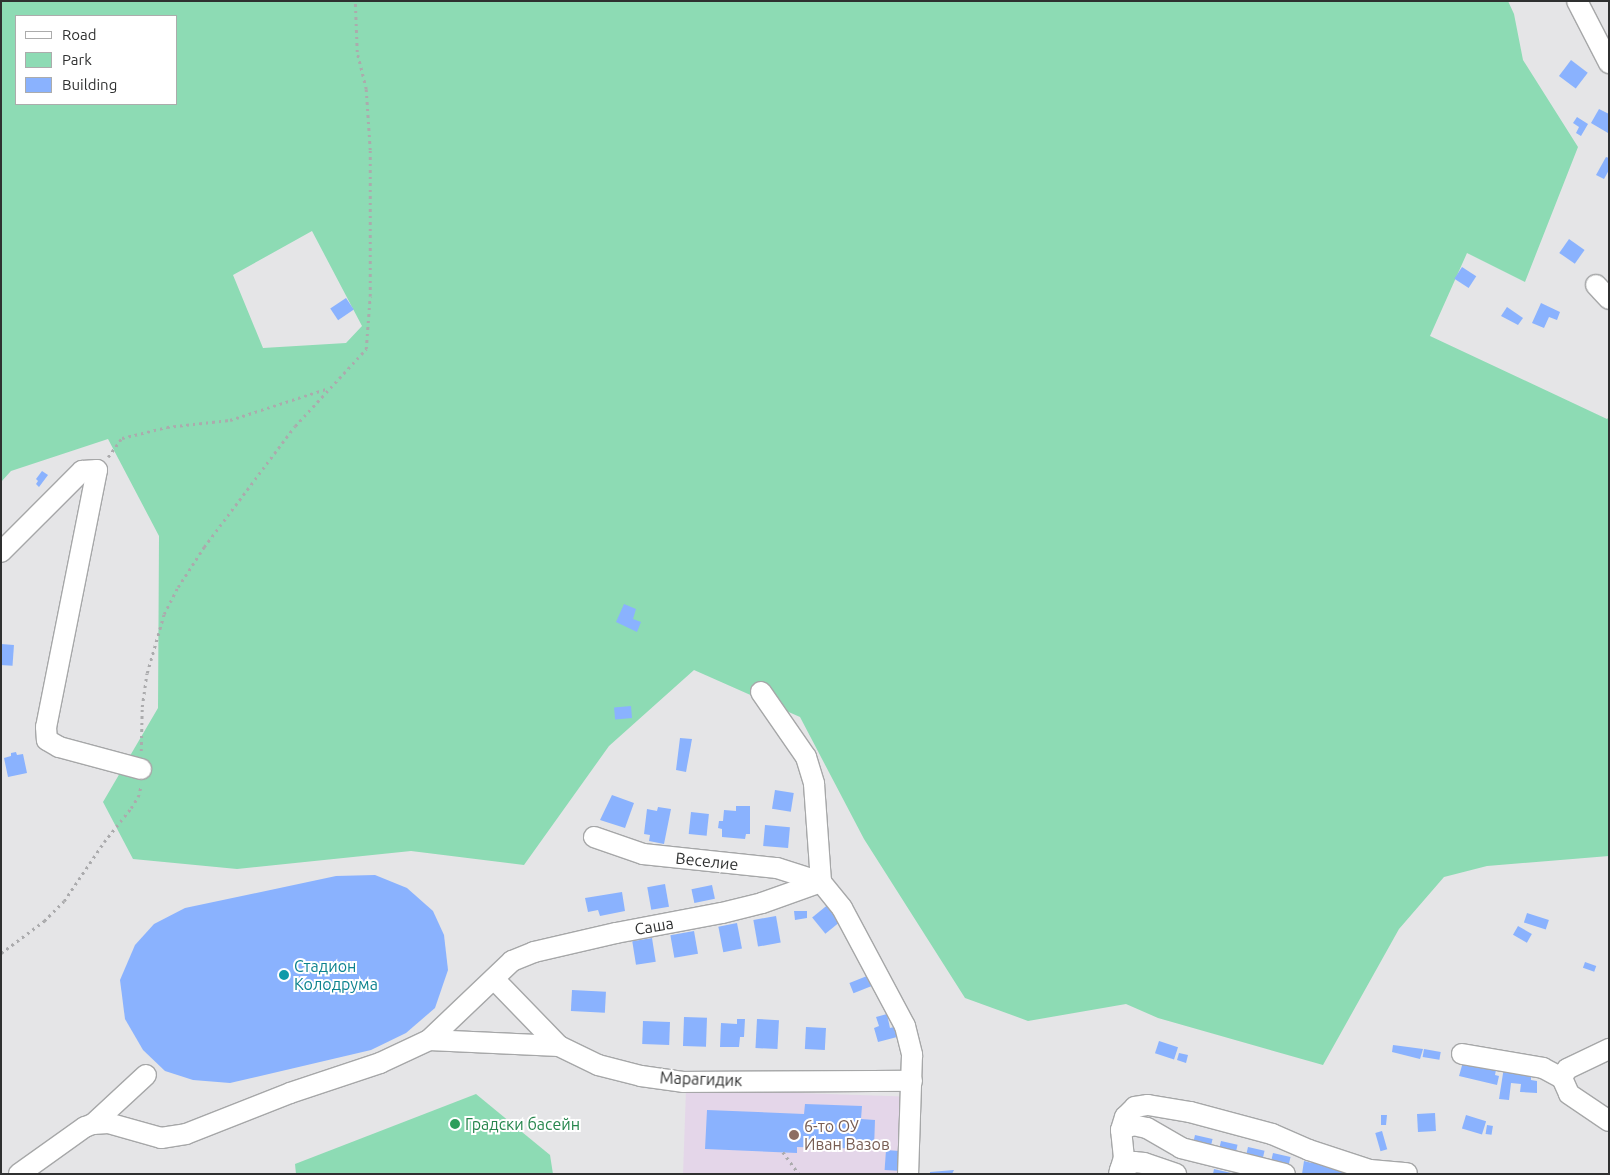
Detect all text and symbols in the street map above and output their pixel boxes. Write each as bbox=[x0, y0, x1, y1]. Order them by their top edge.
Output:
legend bbox=[15, 15, 178, 105]
text: Road bbox=[62, 26, 97, 43]
text: Park bbox=[62, 51, 92, 68]
text: Building bbox=[62, 76, 117, 93]
street label: Веселие bbox=[675, 848, 739, 874]
street label: Саша bbox=[633, 913, 675, 939]
place label: Стадион Колодрума bbox=[294, 956, 378, 994]
marker: Стадион Колодрума bbox=[278, 969, 290, 981]
street label: Марагидик bbox=[659, 1068, 743, 1090]
place label: Градски басейн bbox=[465, 1114, 580, 1134]
place label: 6-то ОУ Иван Вазов bbox=[804, 1116, 890, 1154]
marker: Градски басейн bbox=[449, 1118, 461, 1130]
marker: 6-то ОУ Иван Вазов bbox=[788, 1129, 800, 1141]

